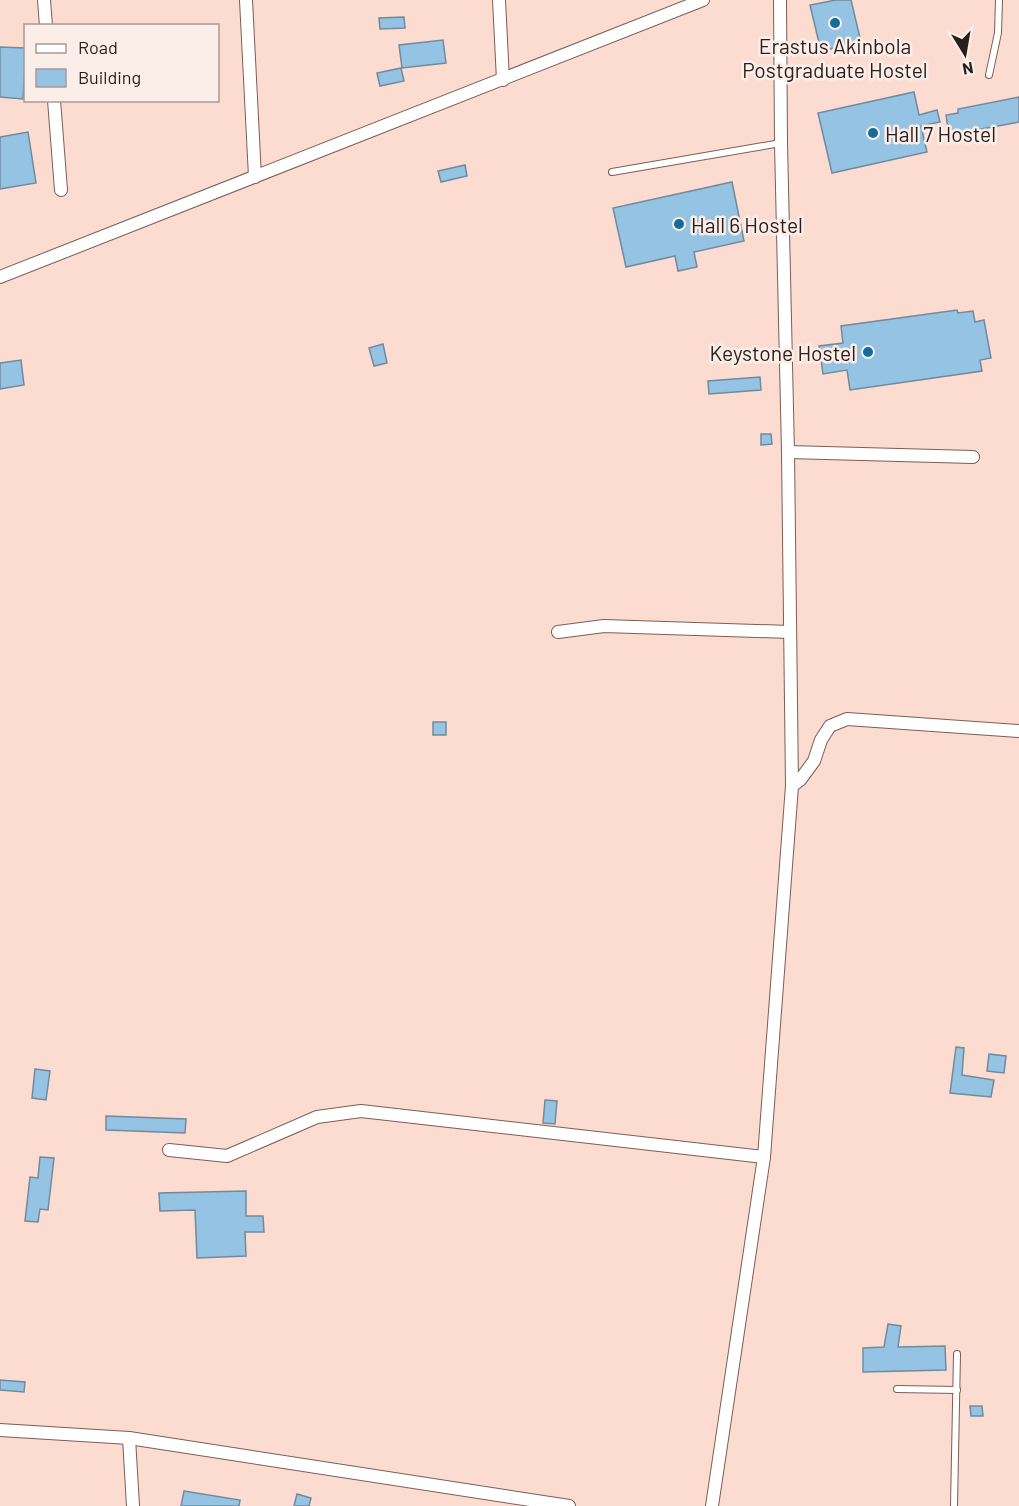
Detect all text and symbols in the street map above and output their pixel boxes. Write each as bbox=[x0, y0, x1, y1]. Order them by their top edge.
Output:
marker: Erastus Akinbola Postgraduate Hostel bbox=[828, 16, 842, 30]
legend bbox=[24, 24, 219, 102]
north arrow bbox=[935, 24, 995, 84]
place label: Erastus Akinbola Postgraduate Hostel bbox=[742, 33, 928, 82]
text: Road bbox=[78, 36, 118, 58]
text: N bbox=[961, 59, 975, 80]
text: Building bbox=[78, 66, 141, 88]
place label: Hall 7 Hostel bbox=[885, 121, 996, 146]
marker: Hall 7 Hostel bbox=[866, 126, 880, 140]
place label: Hall 6 Hostel bbox=[691, 212, 803, 237]
marker: Hall 6 Hostel bbox=[672, 217, 686, 231]
place label: Keystone Hostel bbox=[710, 340, 856, 365]
marker: Keystone Hostel bbox=[861, 345, 875, 359]

